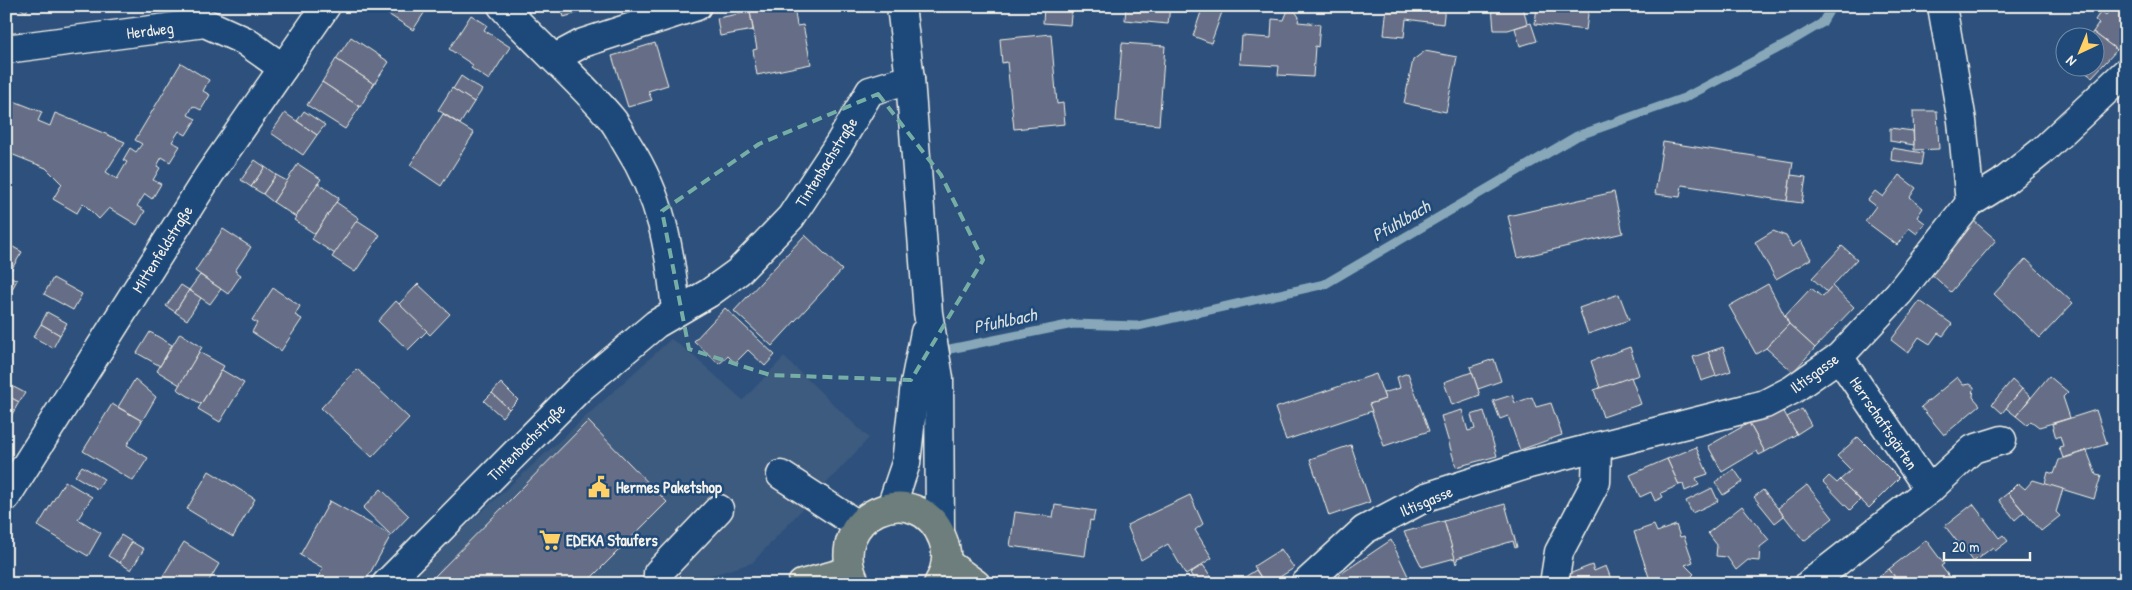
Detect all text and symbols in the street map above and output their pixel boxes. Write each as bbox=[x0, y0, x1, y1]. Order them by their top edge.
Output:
street label: Herdweg bbox=[125, 16, 175, 44]
north arrow bbox=[2054, 28, 2104, 78]
text: N bbox=[2061, 52, 2080, 71]
street label: Tintenbachstraße bbox=[790, 112, 863, 211]
water label: Pfuhlbach bbox=[1367, 193, 1436, 247]
street label: Mittenfeldstraße bbox=[126, 201, 198, 297]
water label: Pfuhlbach bbox=[971, 301, 1040, 339]
street label: Iltisgasse bbox=[1785, 347, 1843, 398]
street label: Herrschaftsgärten bbox=[1845, 372, 1923, 474]
street label: Tintenbachstraße bbox=[482, 398, 570, 486]
public building icon: Hermes Paketshop bbox=[586, 474, 612, 500]
place label: Hermes Paketshop bbox=[616, 476, 722, 499]
street label: Iltisgasse bbox=[1396, 480, 1456, 522]
supermarket icon: EDEKA Staufers bbox=[537, 527, 563, 553]
place label: EDEKA Staufers bbox=[566, 529, 658, 551]
scale bar bbox=[1944, 530, 2031, 562]
text: 20 m bbox=[1952, 536, 1979, 557]

